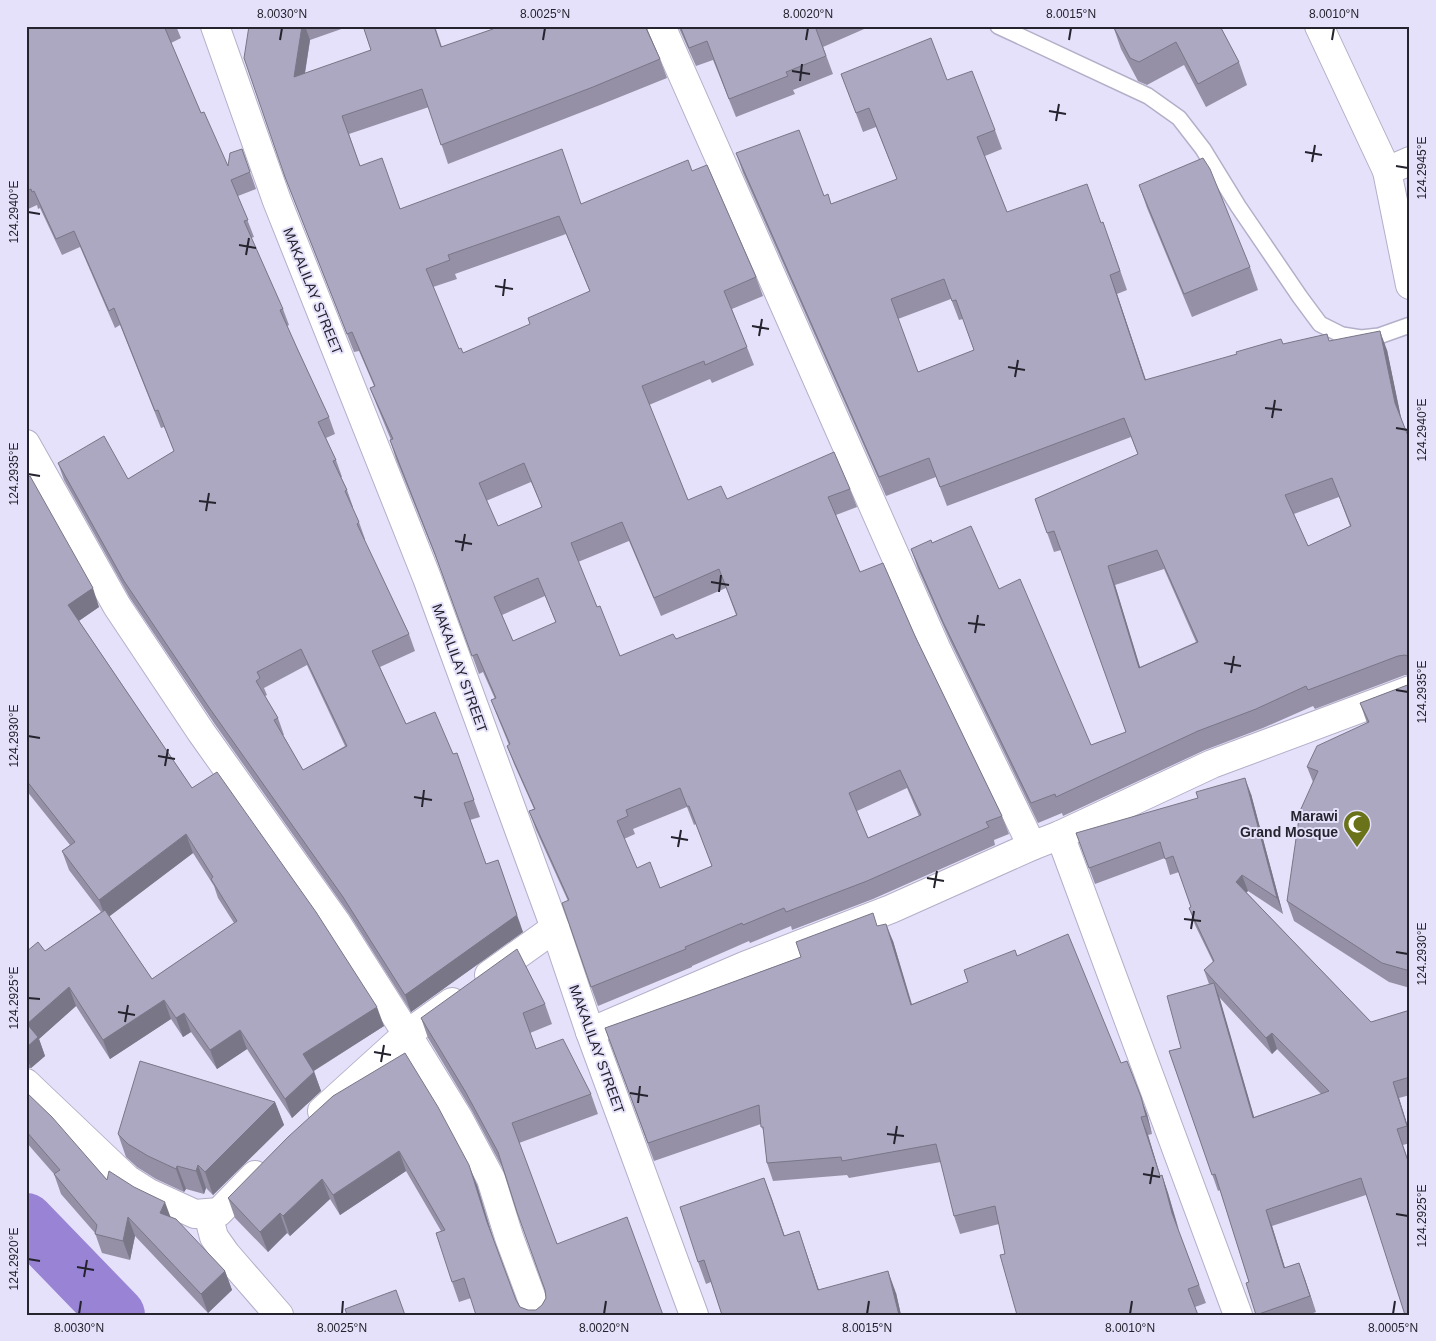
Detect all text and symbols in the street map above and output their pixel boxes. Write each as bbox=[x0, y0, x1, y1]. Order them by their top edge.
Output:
text: 8.0030°N bbox=[257, 7, 307, 21]
text: 8.0025°N bbox=[520, 7, 570, 21]
text: 8.0020°N bbox=[783, 7, 833, 21]
text: 8.0015°N bbox=[1046, 7, 1096, 21]
text: 8.0010°N bbox=[1309, 7, 1359, 21]
text: 124.2945°E bbox=[1415, 137, 1429, 199]
text: 124.2940°E bbox=[7, 181, 21, 243]
street label: MAKALILAY STREET bbox=[280, 225, 346, 357]
text: 124.2940°E bbox=[1415, 399, 1429, 461]
text: 124.2935°E bbox=[7, 443, 21, 505]
street label: MAKALILAY STREET bbox=[429, 602, 491, 735]
text: 124.2935°E bbox=[1415, 661, 1429, 723]
text: 124.2930°E bbox=[7, 705, 21, 767]
place label: Marawi Grand Mosque bbox=[1240, 808, 1338, 840]
mosque icon: Marawi Grand Mosque bbox=[1342, 809, 1372, 848]
text: 124.2930°E bbox=[1415, 923, 1429, 985]
text: 124.2925°E bbox=[7, 967, 21, 1029]
street label: MAKALILAY STREET bbox=[566, 983, 628, 1116]
text: 124.2925°E bbox=[1415, 1185, 1429, 1247]
text: 124.2920°E bbox=[7, 1228, 21, 1290]
text: 8.0030°N bbox=[54, 1321, 104, 1335]
text: 8.0025°N bbox=[317, 1321, 367, 1335]
text: 8.0020°N bbox=[579, 1321, 629, 1335]
text: 8.0015°N bbox=[842, 1321, 892, 1335]
text: 8.0010°N bbox=[1105, 1321, 1155, 1335]
text: 8.0005°N bbox=[1368, 1321, 1418, 1335]

